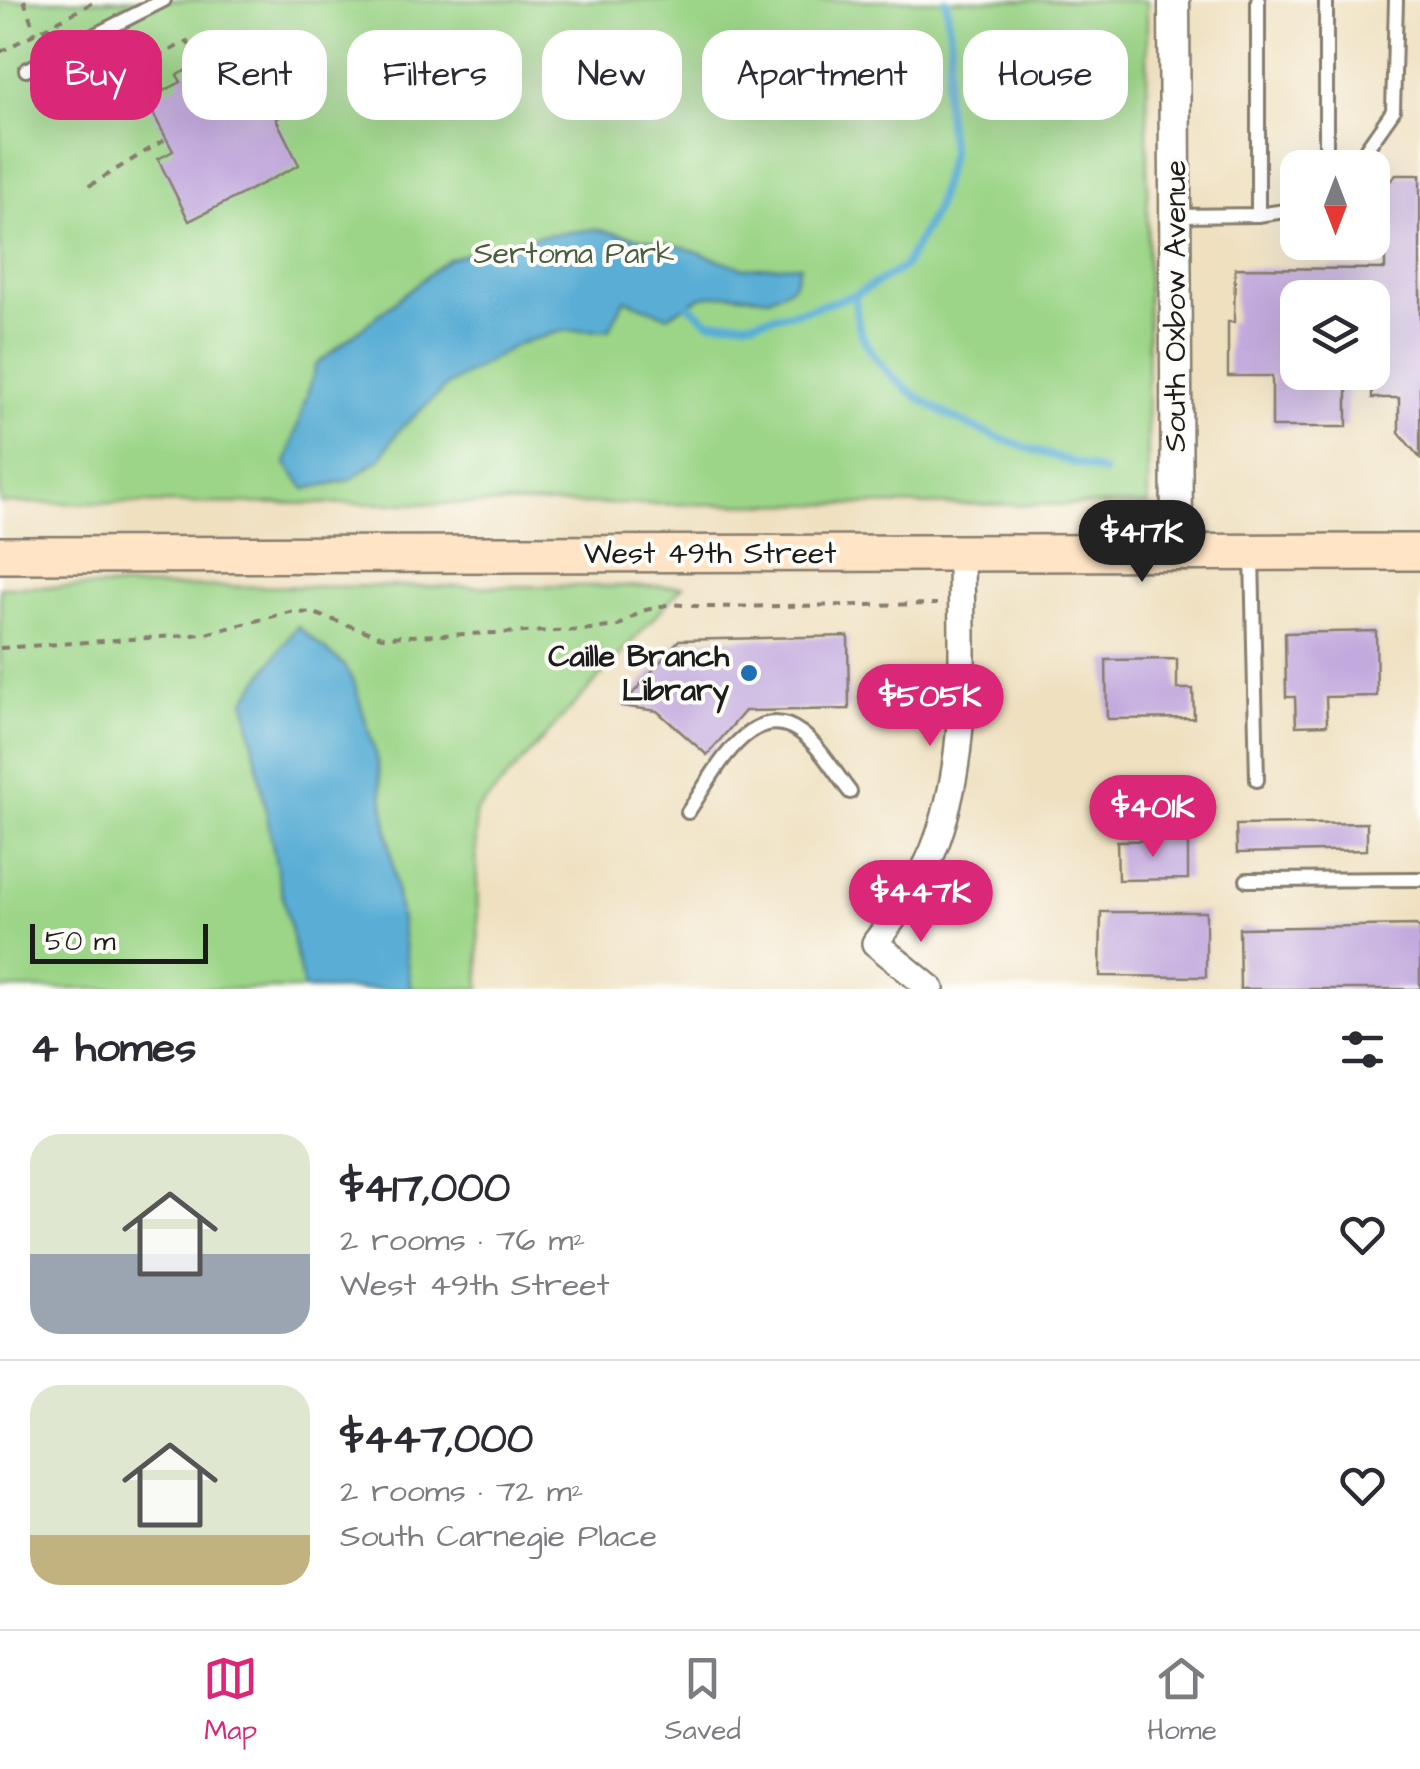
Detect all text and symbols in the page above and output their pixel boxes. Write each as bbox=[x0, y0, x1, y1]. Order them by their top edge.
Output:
chip: Buy bbox=[30, 30, 162, 120]
chip: Rent bbox=[182, 30, 327, 120]
chip: Filters bbox=[347, 30, 522, 120]
chip: New bbox=[542, 30, 682, 120]
chip: Apartment bbox=[702, 30, 943, 120]
chip: House bbox=[963, 30, 1128, 120]
north arrow bbox=[1280, 150, 1390, 260]
map controls bbox=[1280, 150, 1390, 390]
street label: South Oxbow Avenue bbox=[1155, 160, 1197, 452]
park label: Sertoma Park bbox=[473, 233, 675, 275]
button: layers bbox=[1280, 280, 1390, 390]
pin: $417K bbox=[1072, 500, 1212, 585]
text: $417K bbox=[1101, 510, 1183, 555]
street label: West 49th Street bbox=[584, 533, 836, 575]
place label: Caille Branch Library bbox=[548, 636, 730, 714]
marker: Caille Branch Library bbox=[738, 662, 760, 684]
pin: $505K bbox=[860, 664, 1000, 749]
text: $505K bbox=[879, 674, 981, 719]
pin: $401K bbox=[1083, 775, 1223, 860]
text: $401K bbox=[1111, 785, 1195, 830]
pin: $447K bbox=[851, 860, 991, 945]
text: $447K bbox=[871, 870, 971, 915]
scale bar bbox=[30, 919, 208, 964]
text: 50 m bbox=[45, 922, 116, 961]
text: 4 homes bbox=[30, 1020, 196, 1078]
icon: filters bbox=[1335, 1022, 1390, 1077]
text: $417,000 bbox=[340, 1160, 510, 1218]
icon: home bbox=[110, 1174, 230, 1294]
icon: heart bbox=[1335, 1207, 1390, 1262]
text: 2 rooms · 76 m² bbox=[340, 1218, 585, 1263]
text: West 49th Street bbox=[340, 1263, 610, 1308]
text: $447,000 bbox=[340, 1411, 533, 1469]
icon: home bbox=[110, 1425, 230, 1545]
icon: heart bbox=[1335, 1458, 1390, 1513]
text: 2 rooms · 72 m² bbox=[340, 1469, 584, 1514]
text: South Carnegie Place bbox=[340, 1514, 657, 1559]
tab: Map bbox=[203, 1651, 258, 1750]
tab: Saved bbox=[665, 1651, 741, 1750]
tab: Home bbox=[1147, 1651, 1217, 1750]

